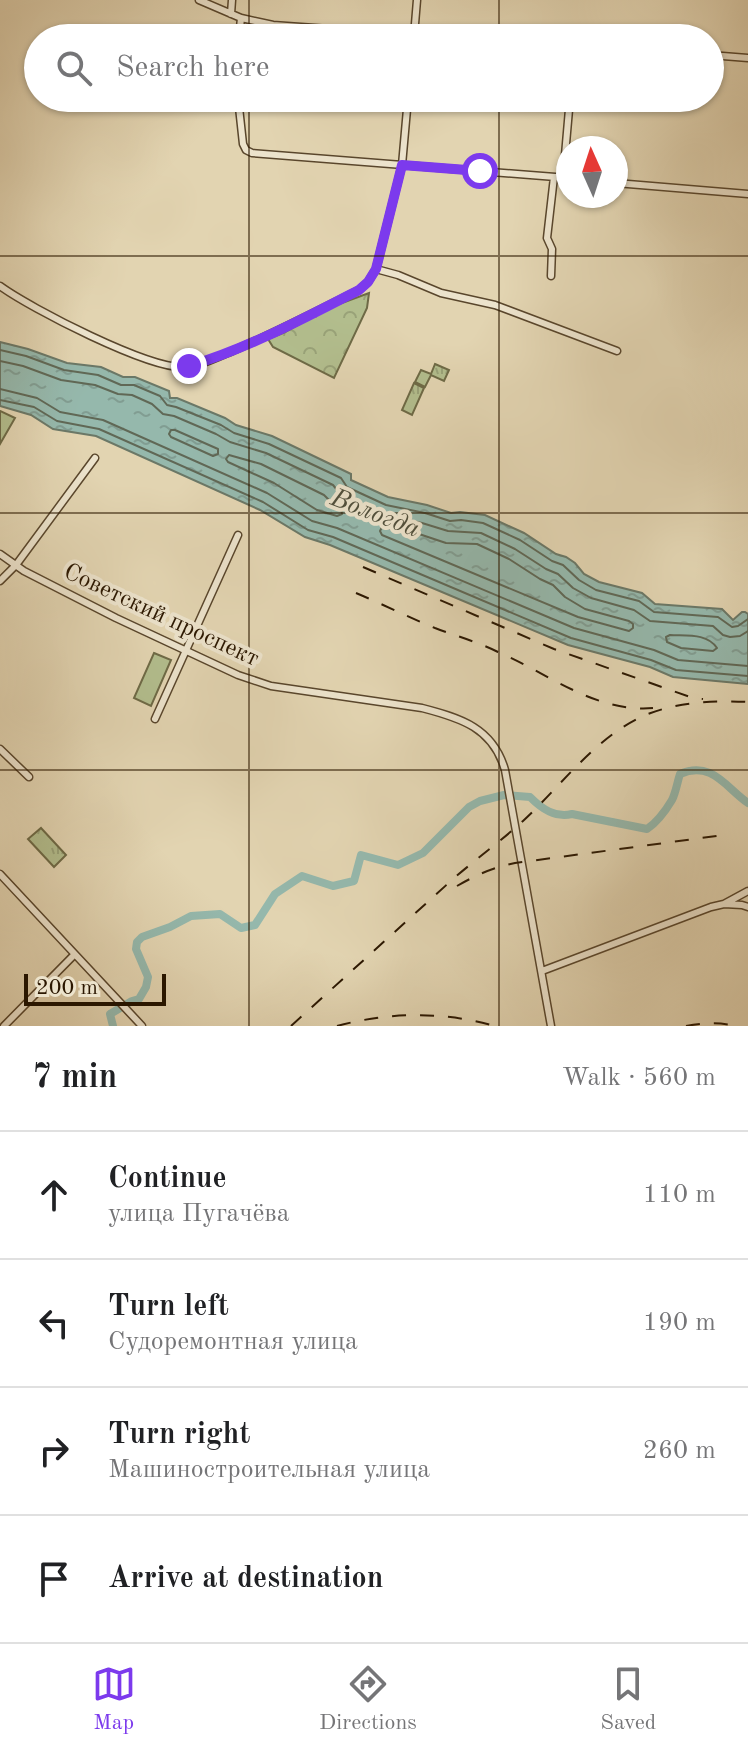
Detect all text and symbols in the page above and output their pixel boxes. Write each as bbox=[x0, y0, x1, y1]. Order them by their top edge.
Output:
search box bbox=[24, 24, 724, 112]
icon: search bbox=[52, 46, 96, 90]
text: Search here bbox=[116, 53, 270, 83]
north arrow bbox=[556, 136, 628, 208]
route start bbox=[462, 153, 498, 189]
route end bbox=[171, 348, 207, 384]
water label: Вологда bbox=[326, 485, 423, 543]
street label: Советский проспект bbox=[60, 560, 262, 672]
scale bar bbox=[24, 970, 166, 1006]
text: 200 m bbox=[36, 977, 98, 999]
text: 7 min bbox=[32, 1061, 117, 1095]
text: Walk · 560 m bbox=[562, 1065, 716, 1091]
text: Continue bbox=[108, 1164, 227, 1194]
icon: ahead bbox=[32, 1173, 76, 1217]
text: 110 m bbox=[643, 1182, 716, 1208]
text: улица Пугачёва bbox=[108, 1201, 290, 1227]
text: Turn left bbox=[108, 1292, 229, 1322]
icon: left bbox=[32, 1301, 76, 1345]
text: 190 m bbox=[643, 1310, 716, 1336]
text: Судоремонтная улица bbox=[108, 1329, 358, 1355]
text: Turn right bbox=[108, 1420, 250, 1450]
icon: right bbox=[32, 1429, 76, 1473]
text: 260 m bbox=[643, 1438, 716, 1464]
text: Машиностроительная улица bbox=[108, 1457, 430, 1483]
icon: arrive bbox=[32, 1557, 76, 1601]
text: Arrive at destination bbox=[108, 1564, 383, 1594]
tab: Map bbox=[92, 1662, 136, 1737]
tab: Directions bbox=[319, 1662, 417, 1737]
tab: Saved bbox=[600, 1662, 656, 1737]

